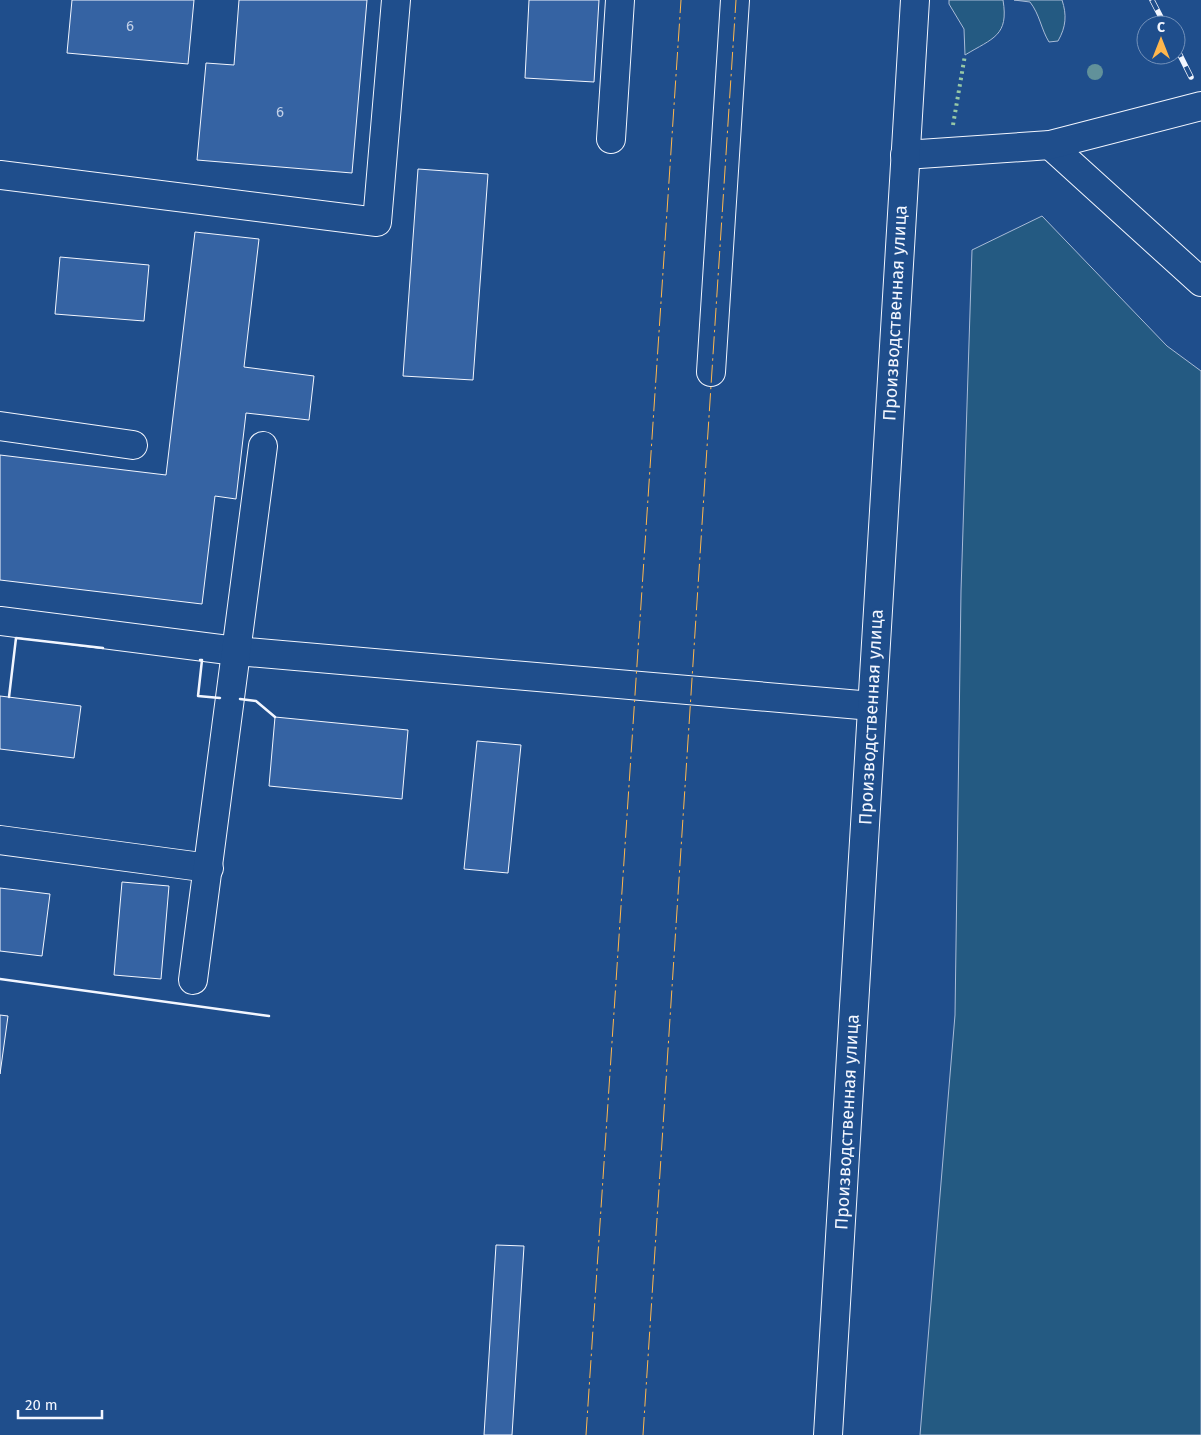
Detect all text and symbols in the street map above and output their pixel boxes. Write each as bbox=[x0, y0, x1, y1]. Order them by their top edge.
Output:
north arrow bbox=[1136, 15, 1186, 65]
house number: 6 bbox=[126, 17, 134, 35]
text: С bbox=[1157, 19, 1165, 36]
house number: 6 bbox=[276, 103, 284, 121]
street label: Производственная улица bbox=[878, 204, 912, 422]
street label: Производственная улица bbox=[854, 608, 888, 826]
street label: Производственная улица bbox=[830, 1013, 864, 1231]
scale bar bbox=[18, 1388, 101, 1420]
text: 20 m bbox=[25, 1396, 58, 1414]

